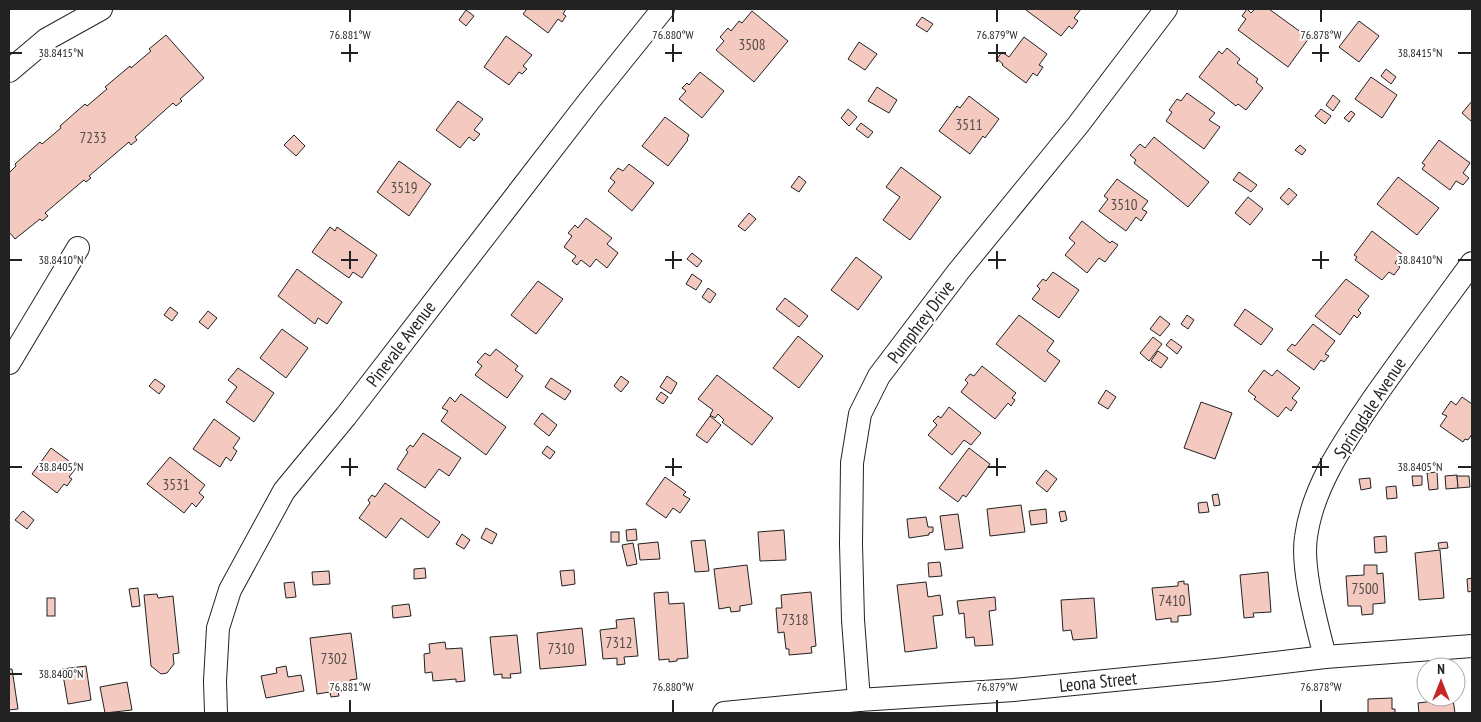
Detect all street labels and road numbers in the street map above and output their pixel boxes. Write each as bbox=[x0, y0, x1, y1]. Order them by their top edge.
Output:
street label: Pumphrey Drive bbox=[882, 276, 959, 368]
street label: Pinevale Avenue bbox=[361, 296, 440, 391]
street label: Springdale Avenue bbox=[1328, 353, 1411, 462]
street label: Leona Street bbox=[1058, 666, 1138, 697]

